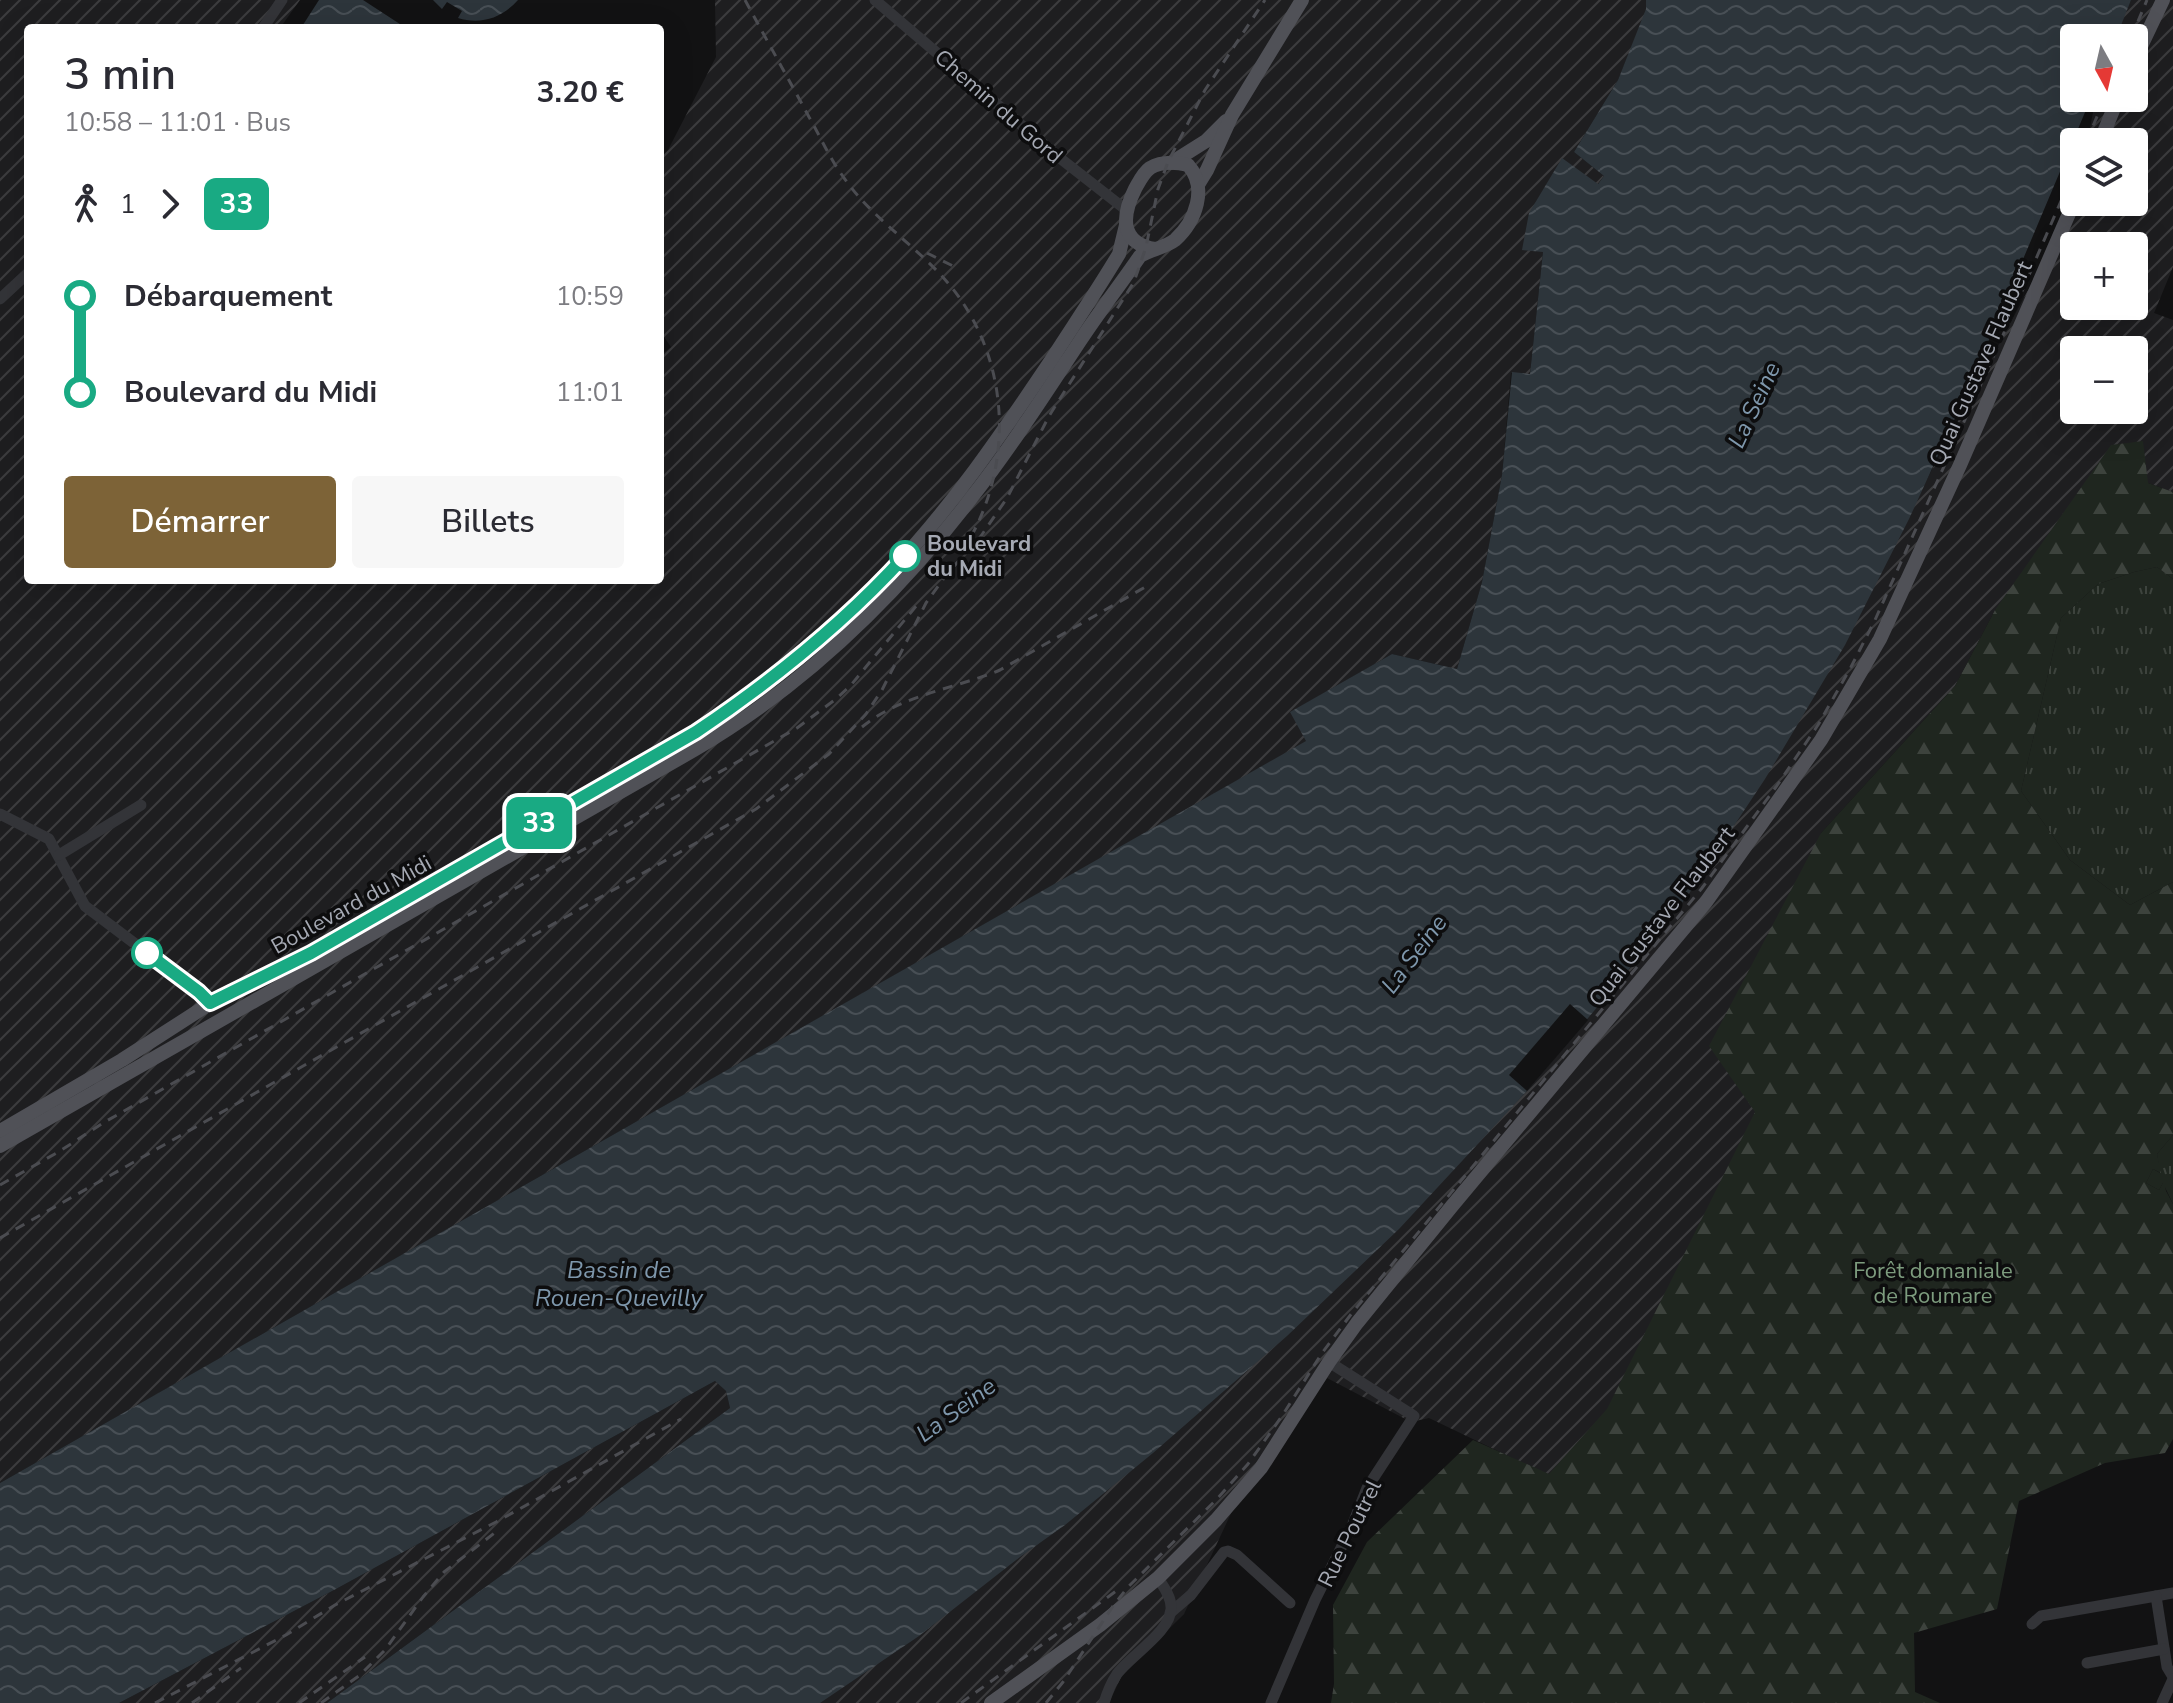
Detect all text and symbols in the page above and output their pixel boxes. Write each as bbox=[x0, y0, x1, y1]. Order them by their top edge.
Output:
north arrow bbox=[2060, 24, 2148, 112]
map controls bbox=[2060, 24, 2148, 424]
street label: Chemin du Gord bbox=[928, 43, 1069, 171]
text: 3 min bbox=[64, 45, 176, 105]
text: 3.20 € bbox=[536, 72, 624, 113]
text: 10:58 – 11:01 · Bus bbox=[64, 105, 291, 140]
button: layers bbox=[2060, 128, 2148, 216]
icon: walk bbox=[64, 182, 108, 226]
icon: forward bbox=[148, 182, 192, 226]
text: 33 bbox=[220, 185, 253, 223]
text: 1 bbox=[120, 187, 136, 222]
button: + bbox=[2060, 232, 2148, 320]
street label: Quai Gustave Flaubert bbox=[1922, 256, 2040, 471]
text: Débarquement bbox=[124, 276, 332, 317]
text: 10:59 bbox=[556, 279, 624, 314]
button: − bbox=[2060, 336, 2148, 424]
water label: La Seine bbox=[1720, 357, 1788, 453]
text: Boulevard du Midi bbox=[124, 372, 377, 413]
text: 11:01 bbox=[556, 375, 624, 410]
button: Démarrer bbox=[64, 476, 336, 568]
button: Billets bbox=[352, 476, 624, 568]
place label: Boulevard du Midi bbox=[927, 529, 1031, 584]
marker: Boulevard du Midi bbox=[890, 541, 920, 571]
line badge: 33 bbox=[503, 797, 575, 849]
text: 33 bbox=[522, 804, 556, 842]
street label: Quai Gustave Flaubert bbox=[1582, 820, 1742, 1013]
street label: Boulevard du Midi bbox=[266, 848, 437, 961]
water label: La Seine bbox=[1374, 908, 1454, 1000]
unlabelled marker bbox=[132, 938, 162, 968]
water label: Bassin de Rouen-Quevilly bbox=[535, 1254, 705, 1314]
park label: Forêt domaniale de Roumare bbox=[1853, 1256, 2013, 1311]
water label: La Seine bbox=[910, 1370, 1003, 1450]
street label: Rue Poutrel bbox=[1311, 1474, 1389, 1592]

